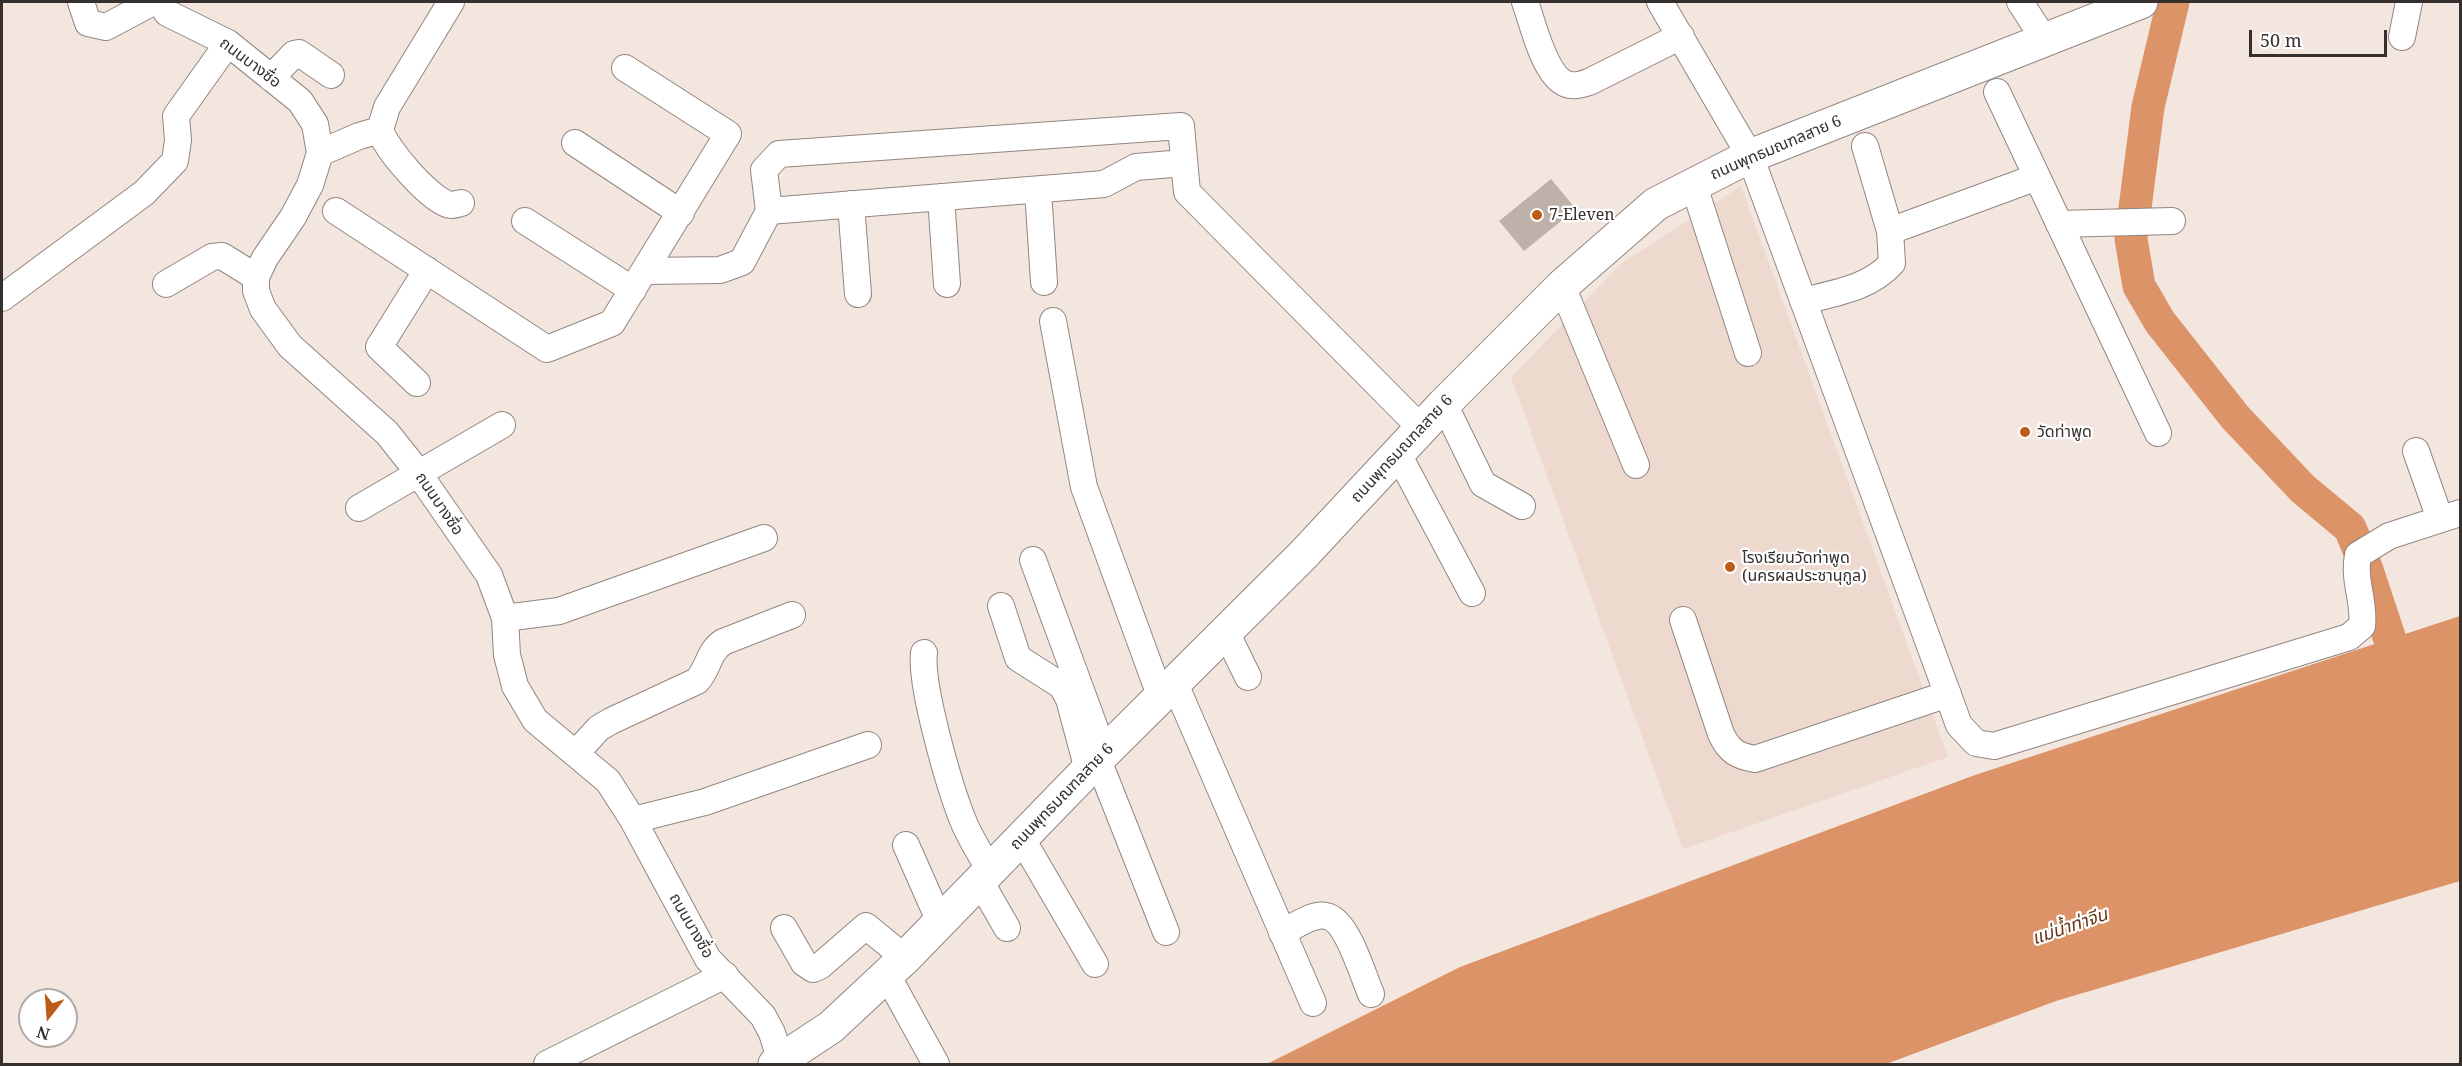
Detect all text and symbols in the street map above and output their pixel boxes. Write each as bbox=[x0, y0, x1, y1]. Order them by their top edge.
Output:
scale bar bbox=[2252, 18, 2390, 56]
text: 50 m bbox=[2260, 28, 2302, 52]
street label: ถนนบางซื่อ bbox=[215, 34, 285, 92]
street label: ถนนพุทธมณฑลสาย 6 bbox=[1708, 112, 1844, 184]
place label: 7-Eleven bbox=[1549, 205, 1615, 225]
marker: 7-Eleven bbox=[1530, 208, 1544, 222]
street label: ถนนพุทธมณฑลสาย 6 bbox=[1347, 391, 1457, 507]
place label: วัดท่าพูด bbox=[2037, 422, 2092, 442]
marker: วัดท่าพูด bbox=[2018, 425, 2032, 439]
street label: ถนนบางซื่อ bbox=[411, 469, 467, 539]
place label: โรงเรียนวัดท่าพูด (นครผลประชานุกูล) bbox=[1742, 548, 1867, 586]
marker: โรงเรียนวัดท่าพูด (นครผลประชานุกูล) bbox=[1723, 560, 1737, 574]
street label: ถนนพุทธมณฑลสาย 6 bbox=[1006, 740, 1118, 854]
street label: ถนนบางซื่อ bbox=[665, 890, 717, 962]
water label: แม่น้ำท่าจีน bbox=[2029, 904, 2111, 950]
north arrow bbox=[18, 988, 78, 1048]
text: N bbox=[34, 1021, 53, 1046]

